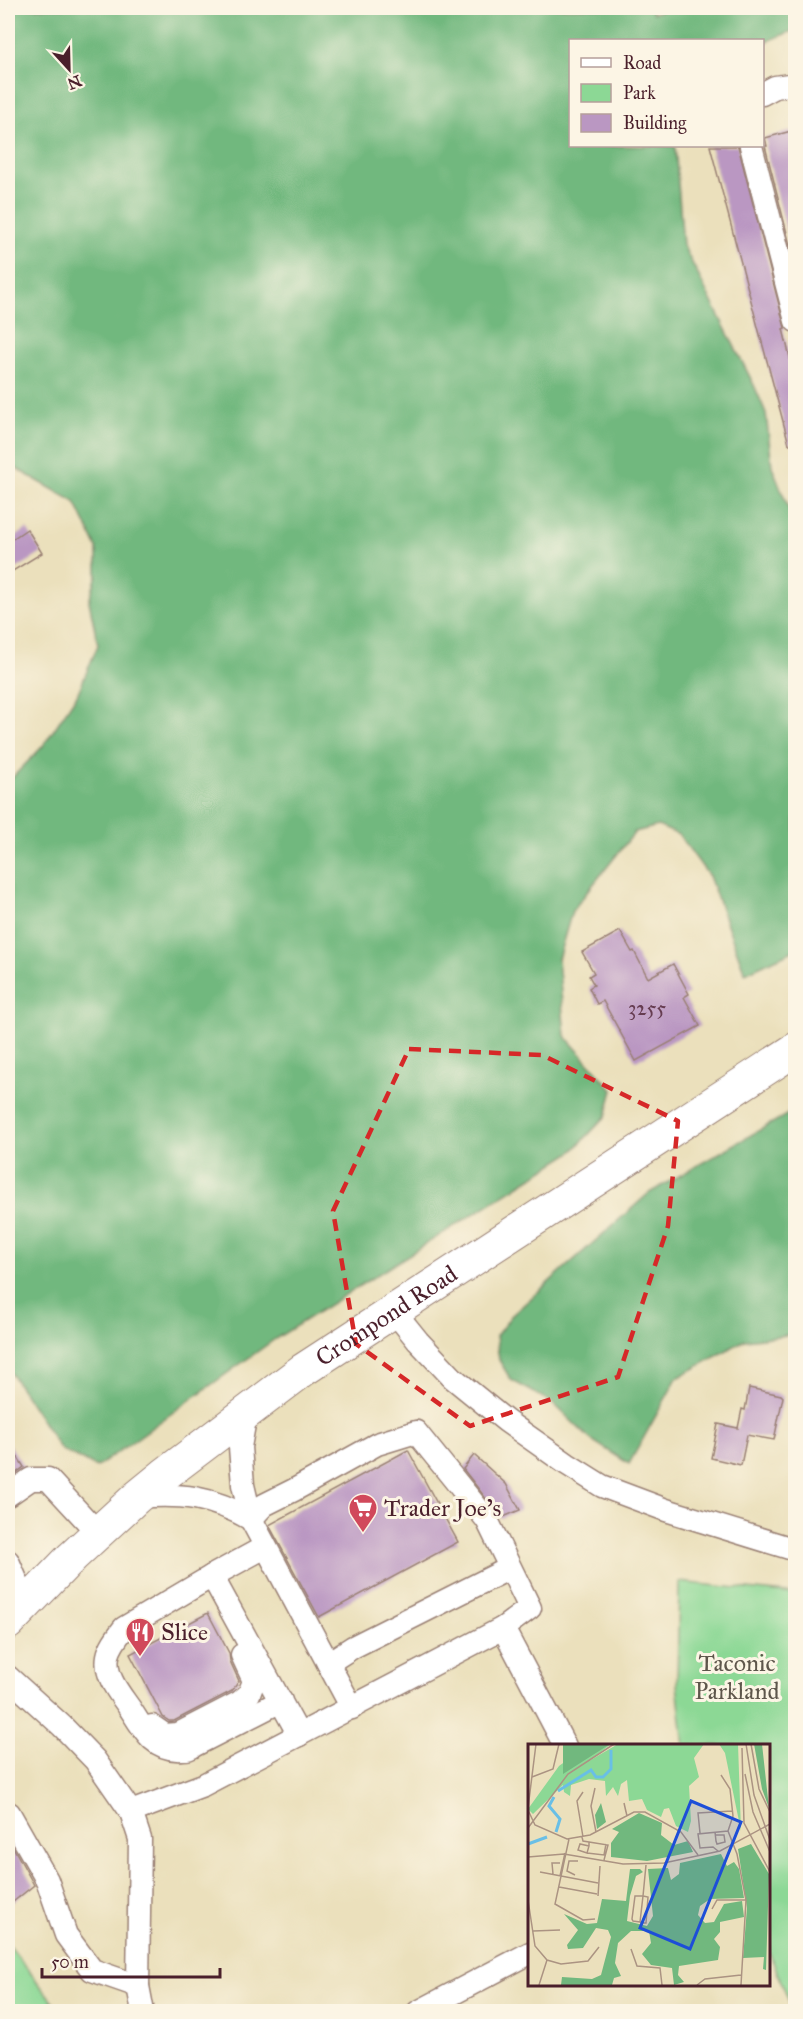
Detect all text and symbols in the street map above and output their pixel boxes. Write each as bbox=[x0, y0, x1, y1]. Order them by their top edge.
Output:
north arrow bbox=[39, 39, 99, 99]
legend bbox=[569, 39, 764, 147]
text: Road bbox=[623, 52, 661, 74]
text: N bbox=[64, 71, 84, 94]
text: Park bbox=[623, 82, 656, 104]
text: Building bbox=[623, 112, 687, 135]
house number: 3255 bbox=[628, 995, 666, 1021]
street label: Crompond Road bbox=[310, 1259, 463, 1373]
supermarket icon: Trader Joe's bbox=[347, 1492, 379, 1534]
place label: Trader Joe's bbox=[384, 1493, 501, 1523]
restaurant icon: Slice bbox=[124, 1616, 156, 1658]
place label: Slice bbox=[161, 1617, 208, 1647]
park label: Taconic Parkland bbox=[694, 1648, 780, 1706]
inset map bbox=[528, 1744, 770, 1986]
scale bar bbox=[42, 1941, 220, 1979]
text: 50 m bbox=[51, 1951, 89, 1973]

